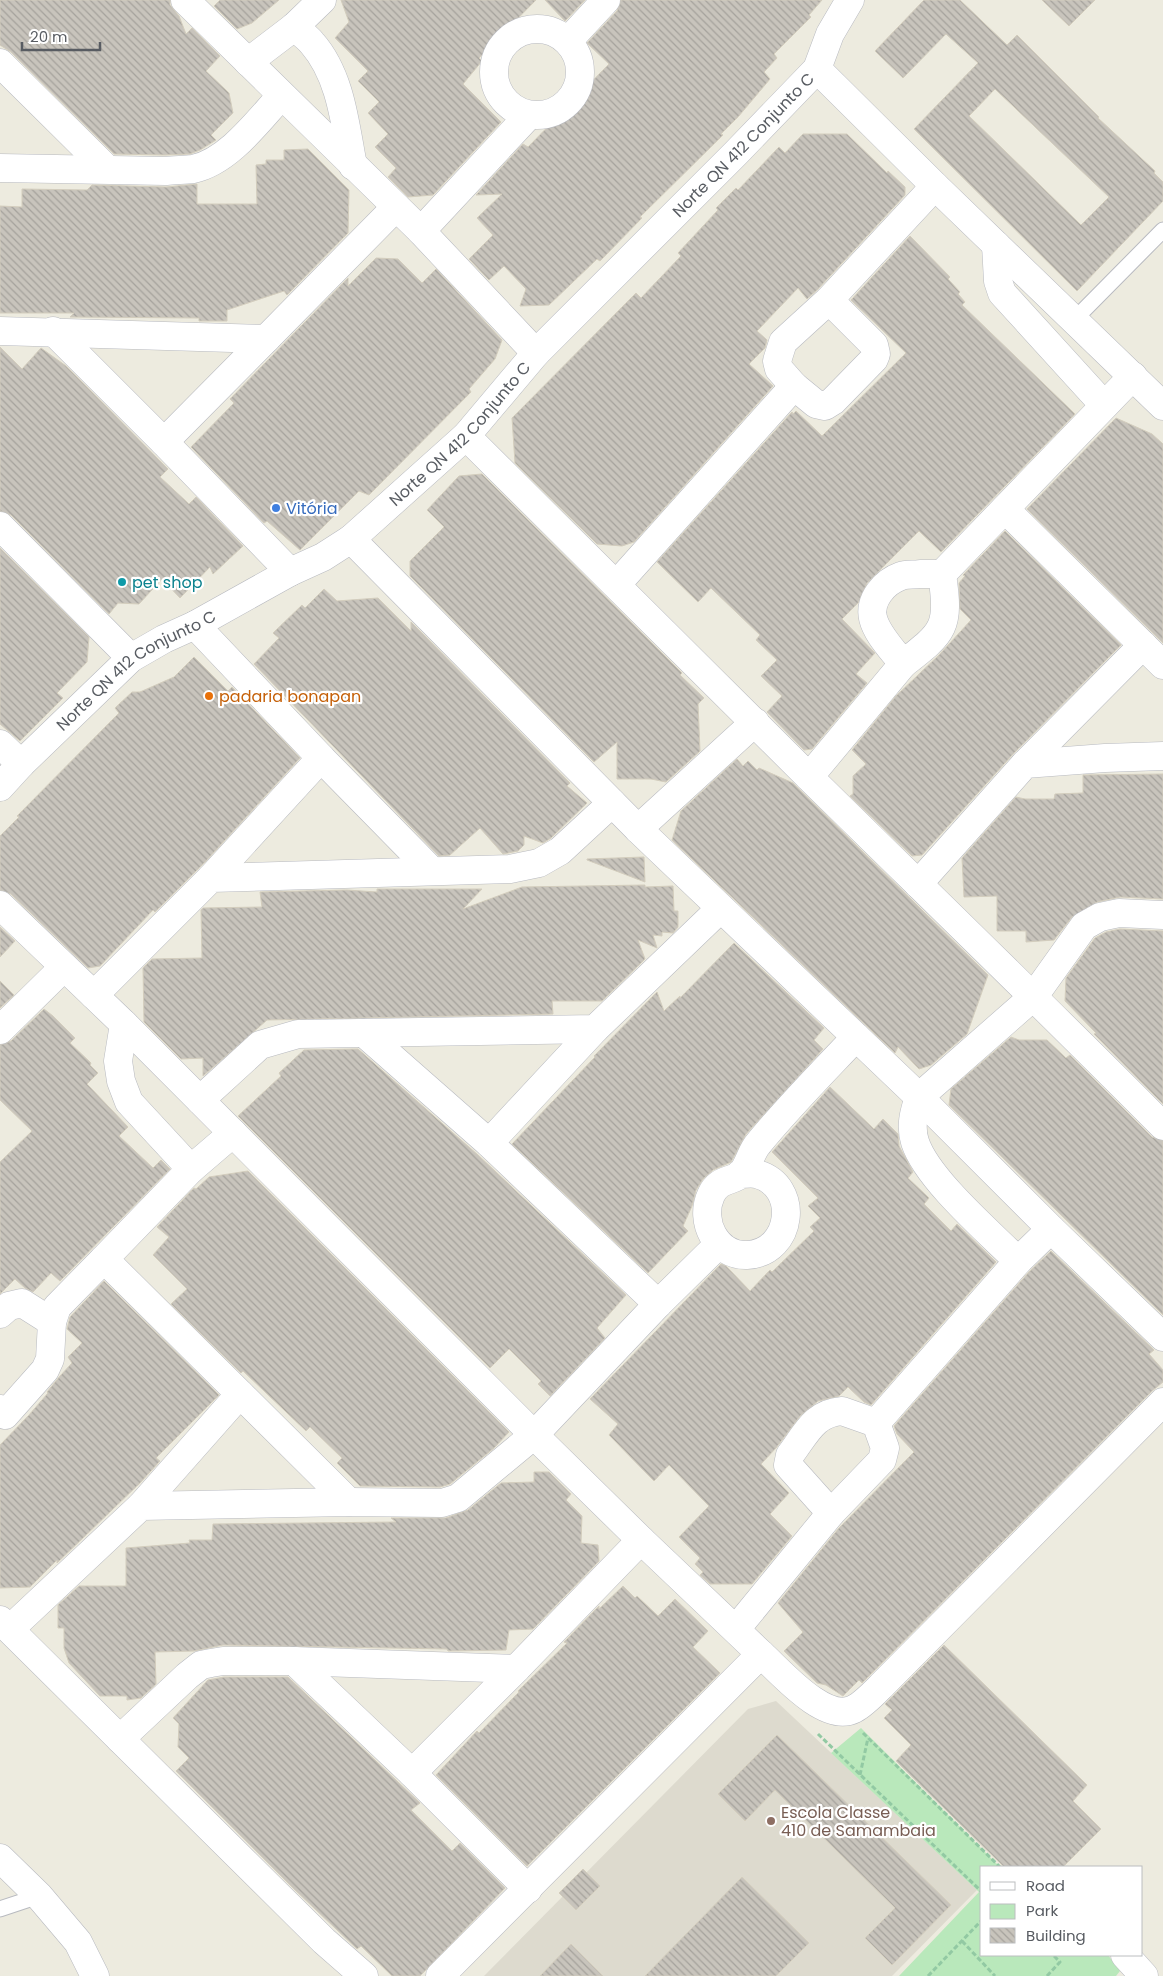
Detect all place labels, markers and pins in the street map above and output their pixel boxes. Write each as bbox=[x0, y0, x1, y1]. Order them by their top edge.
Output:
place label: Vitória bbox=[286, 497, 338, 520]
marker: Vitória bbox=[270, 502, 282, 514]
place label: pet shop bbox=[132, 571, 203, 594]
marker: pet shop bbox=[116, 576, 128, 588]
place label: padaria bonapan bbox=[219, 685, 361, 708]
marker: padaria bonapan bbox=[203, 690, 215, 702]
place label: Escola Classe 410 de Samambaia bbox=[781, 1801, 936, 1842]
marker: Escola Classe 410 de Samambaia bbox=[765, 1815, 777, 1827]

